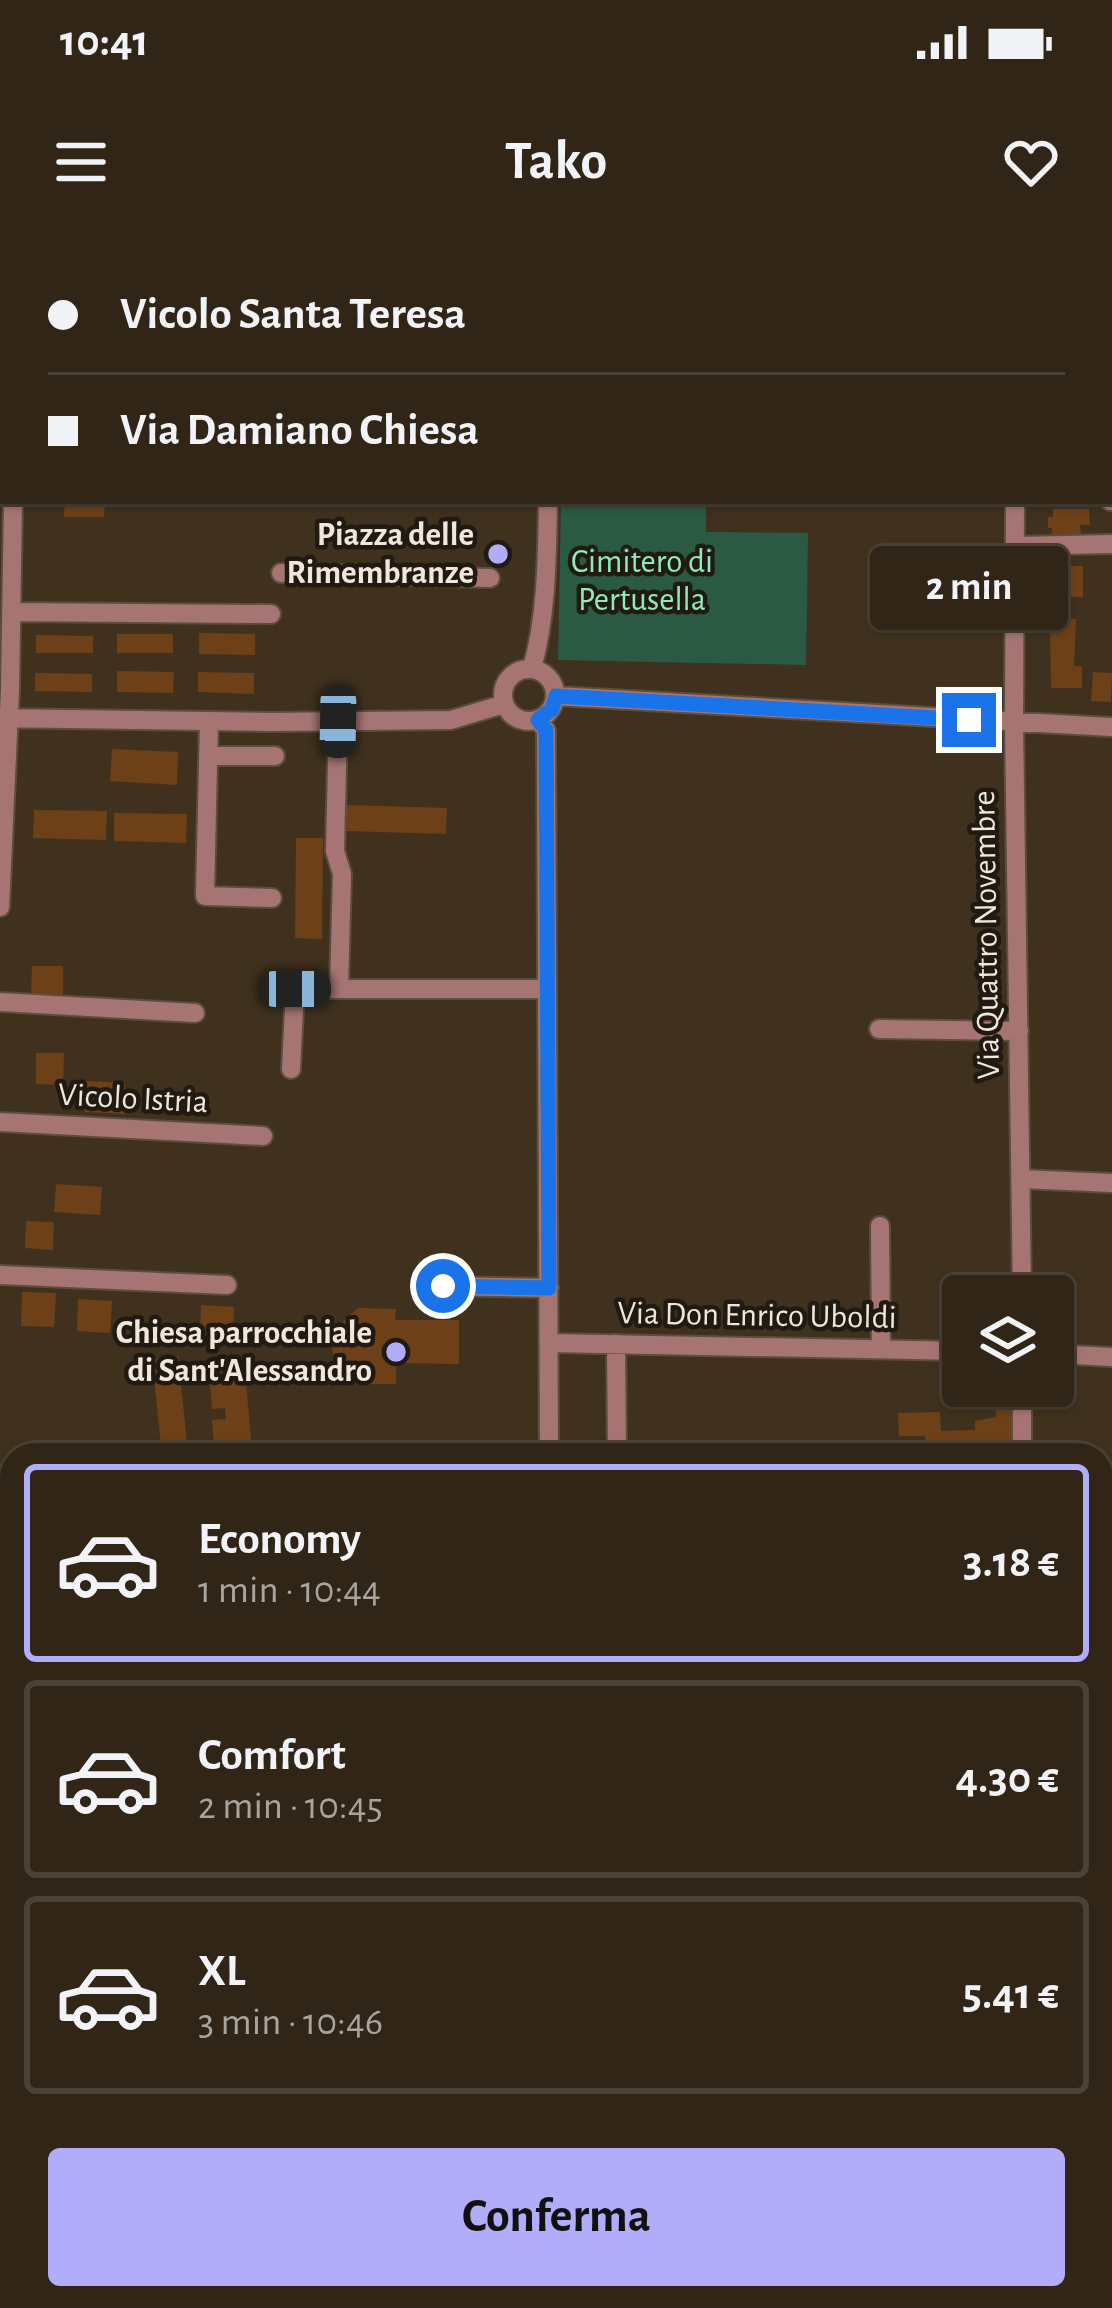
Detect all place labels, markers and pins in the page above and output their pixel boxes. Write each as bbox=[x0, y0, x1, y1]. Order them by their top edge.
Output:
place label: Piazza delle Rimembranze bbox=[286, 519, 474, 590]
marker: Piazza delle Rimembranze bbox=[485, 541, 511, 567]
place label: Chiesa parrocchiale di Sant'Alessandro bbox=[116, 1317, 372, 1388]
marker: Chiesa parrocchiale di Sant'Alessandro bbox=[383, 1339, 409, 1365]

